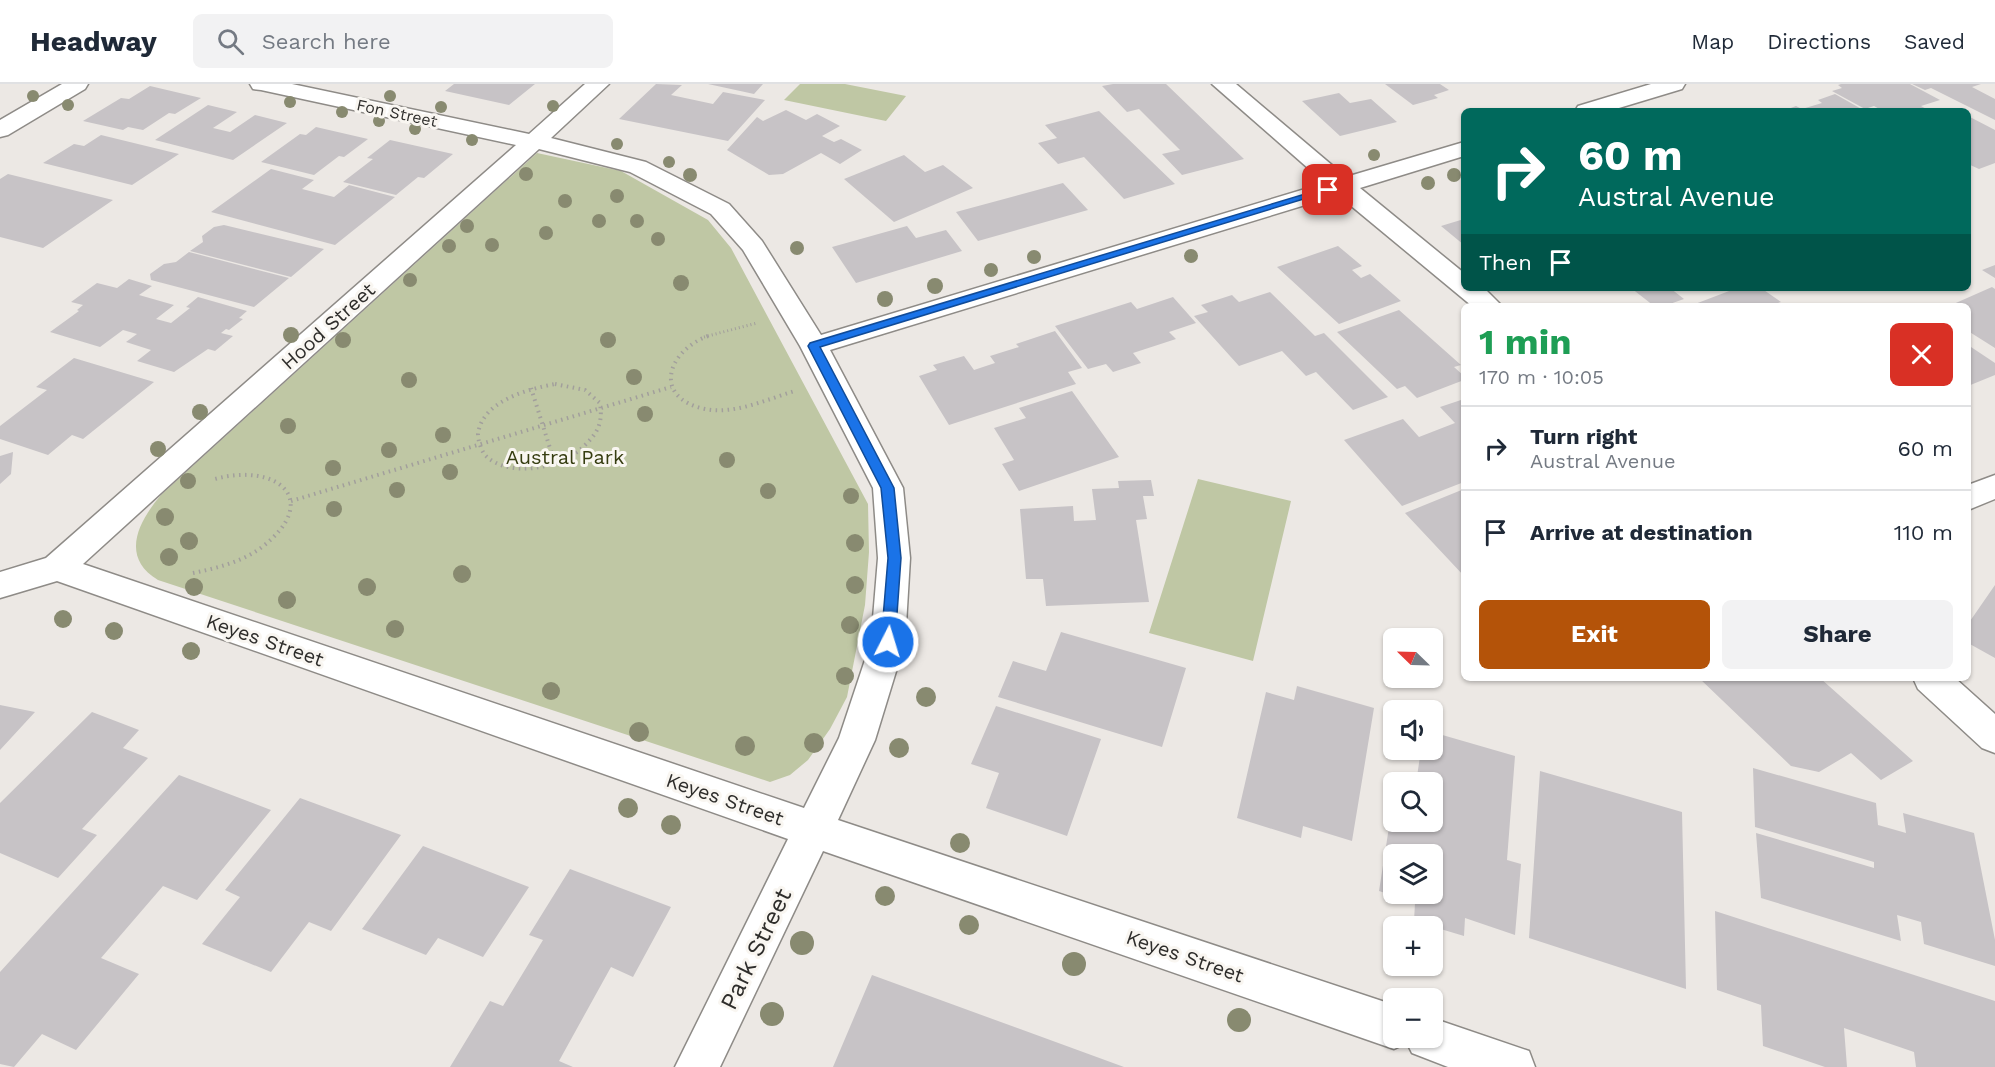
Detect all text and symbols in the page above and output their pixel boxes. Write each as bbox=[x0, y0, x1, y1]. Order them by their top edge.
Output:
search box bbox=[193, 14, 613, 68]
text: Headway bbox=[30, 25, 157, 58]
icon: search bbox=[214, 25, 247, 58]
text: Search here bbox=[262, 29, 391, 54]
text: Map bbox=[1691, 29, 1734, 54]
text: Directions bbox=[1767, 29, 1871, 54]
text: Saved bbox=[1904, 29, 1965, 54]
street label: Fon Street bbox=[355, 95, 439, 131]
text: 60 m bbox=[1578, 131, 1682, 180]
icon: right bbox=[1479, 132, 1557, 210]
pin bbox=[1302, 164, 1353, 215]
icon: arrive bbox=[1311, 173, 1344, 206]
text: Austral Avenue bbox=[1578, 181, 1775, 213]
icon: arrive bbox=[1544, 246, 1577, 279]
text: Then bbox=[1479, 250, 1532, 275]
street label: Hood Street bbox=[276, 277, 380, 374]
text: 1 min bbox=[1479, 321, 1571, 363]
button: close bbox=[1890, 323, 1953, 386]
text: 170 m · 10:05 bbox=[1479, 365, 1604, 389]
text: Turn right bbox=[1530, 424, 1637, 449]
icon: right bbox=[1479, 432, 1512, 465]
text: 60 m bbox=[1897, 436, 1953, 461]
park label: Austral Park bbox=[506, 445, 624, 469]
text: Austral Avenue bbox=[1530, 449, 1676, 473]
icon: arrive bbox=[1479, 516, 1512, 549]
text: Arrive at destination bbox=[1530, 520, 1753, 545]
text: 110 m bbox=[1894, 520, 1953, 545]
button: Exit bbox=[1479, 600, 1710, 669]
button: Share bbox=[1722, 600, 1953, 669]
street label: Keyes Street bbox=[203, 609, 328, 672]
position arrow bbox=[856, 610, 920, 674]
north arrow bbox=[1383, 628, 1443, 688]
map controls bbox=[1383, 628, 1443, 1048]
button: sound bbox=[1383, 700, 1443, 760]
street label: Keyes Street bbox=[663, 768, 788, 831]
button: search bbox=[1383, 772, 1443, 832]
button: layers bbox=[1383, 844, 1443, 904]
street label: Park Street bbox=[715, 884, 797, 1014]
button: + bbox=[1383, 916, 1443, 976]
street label: Keyes Street bbox=[1123, 925, 1248, 988]
button: − bbox=[1383, 988, 1443, 1048]

